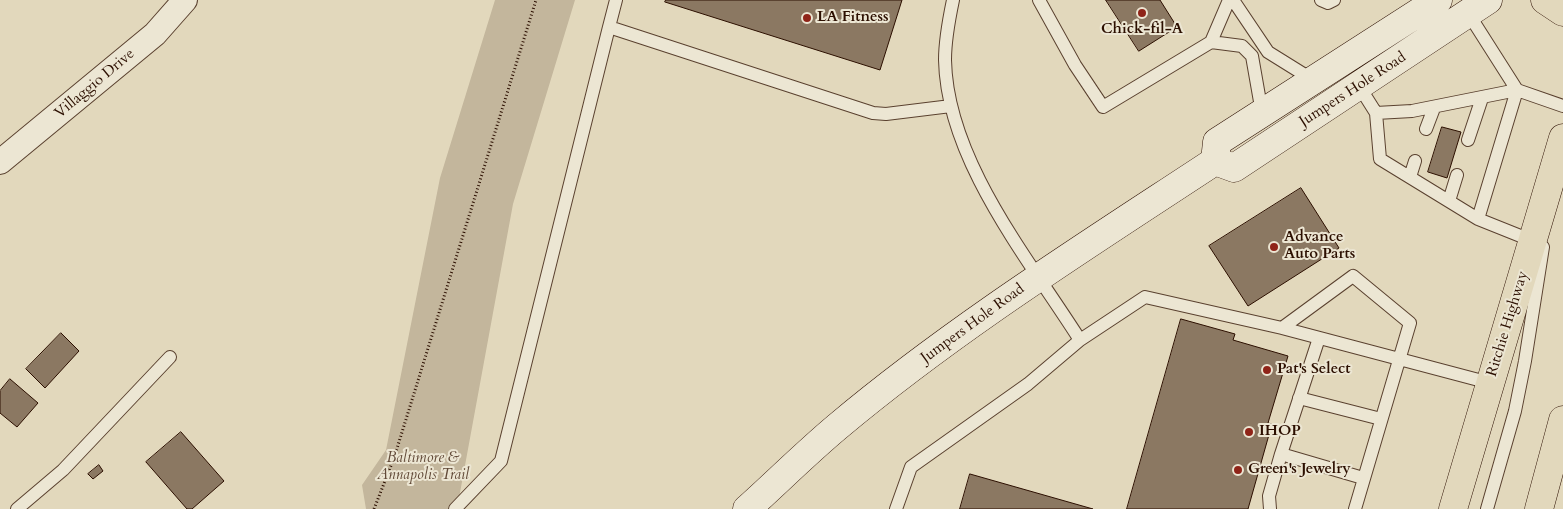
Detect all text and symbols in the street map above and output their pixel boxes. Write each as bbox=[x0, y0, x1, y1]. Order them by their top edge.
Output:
marker: Chick-fil-A bbox=[1136, 7, 1148, 19]
place label: LA Fitness bbox=[817, 9, 889, 27]
marker: LA Fitness bbox=[801, 12, 813, 24]
place label: Chick-fil-A bbox=[1101, 21, 1183, 39]
street label: Villaggio Drive bbox=[51, 45, 139, 123]
street label: Jumpers Hole Road bbox=[1296, 49, 1410, 131]
place label: Advance Auto Parts bbox=[1284, 229, 1355, 264]
marker: Advance Auto Parts bbox=[1268, 241, 1280, 253]
street label: Ritchie Highway bbox=[1483, 269, 1533, 379]
street label: Jumpers Hole Road bbox=[918, 280, 1028, 368]
place label: Pat's Select bbox=[1277, 361, 1351, 379]
marker: Pat's Select bbox=[1261, 364, 1273, 376]
place label: IHOP bbox=[1259, 423, 1301, 441]
marker: IHOP bbox=[1243, 426, 1255, 438]
park label: Baltimore & Annapolis Trail bbox=[377, 450, 469, 485]
place label: Green's Jewelry bbox=[1248, 461, 1351, 479]
marker: Green's Jewelry bbox=[1232, 464, 1244, 476]

